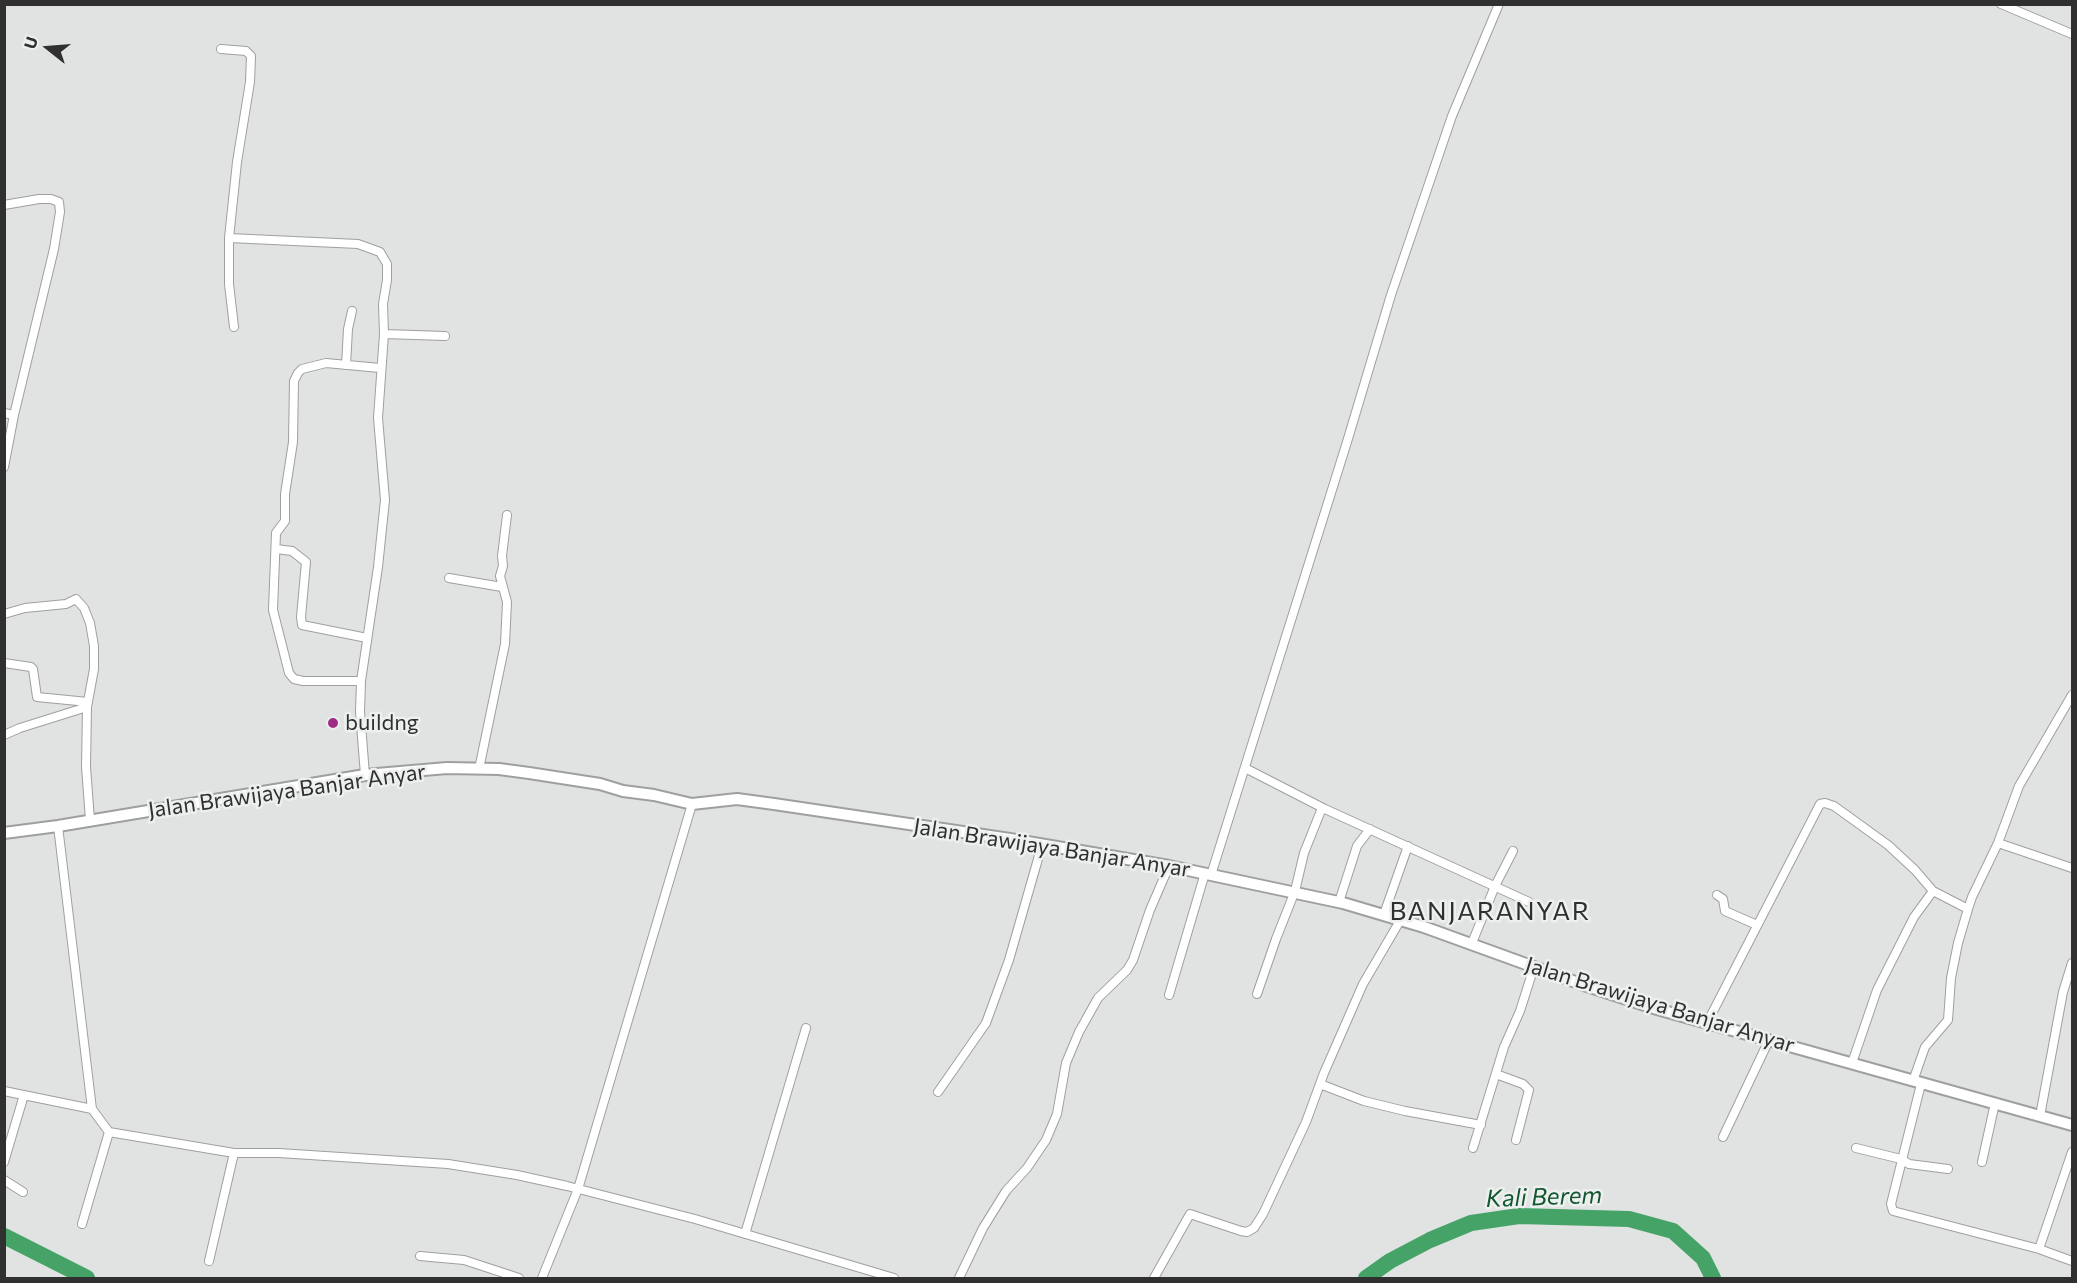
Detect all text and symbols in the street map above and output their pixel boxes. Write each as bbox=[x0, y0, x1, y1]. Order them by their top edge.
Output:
north arrow bbox=[18, 18, 78, 78]
text: U bbox=[20, 34, 41, 51]
place label: buildng bbox=[345, 710, 419, 736]
marker: buildng bbox=[326, 716, 340, 730]
street label: Jalan Brawijaya Banjar Anyar bbox=[146, 758, 428, 824]
street label: Jalan Brawijaya Banjar Anyar bbox=[912, 813, 1192, 883]
district label: BANJARANYAR bbox=[1389, 895, 1591, 927]
street label: Jalan Brawijaya Banjar Anyar bbox=[1522, 951, 1798, 1059]
water label: Kali Berem bbox=[1485, 1181, 1603, 1213]

